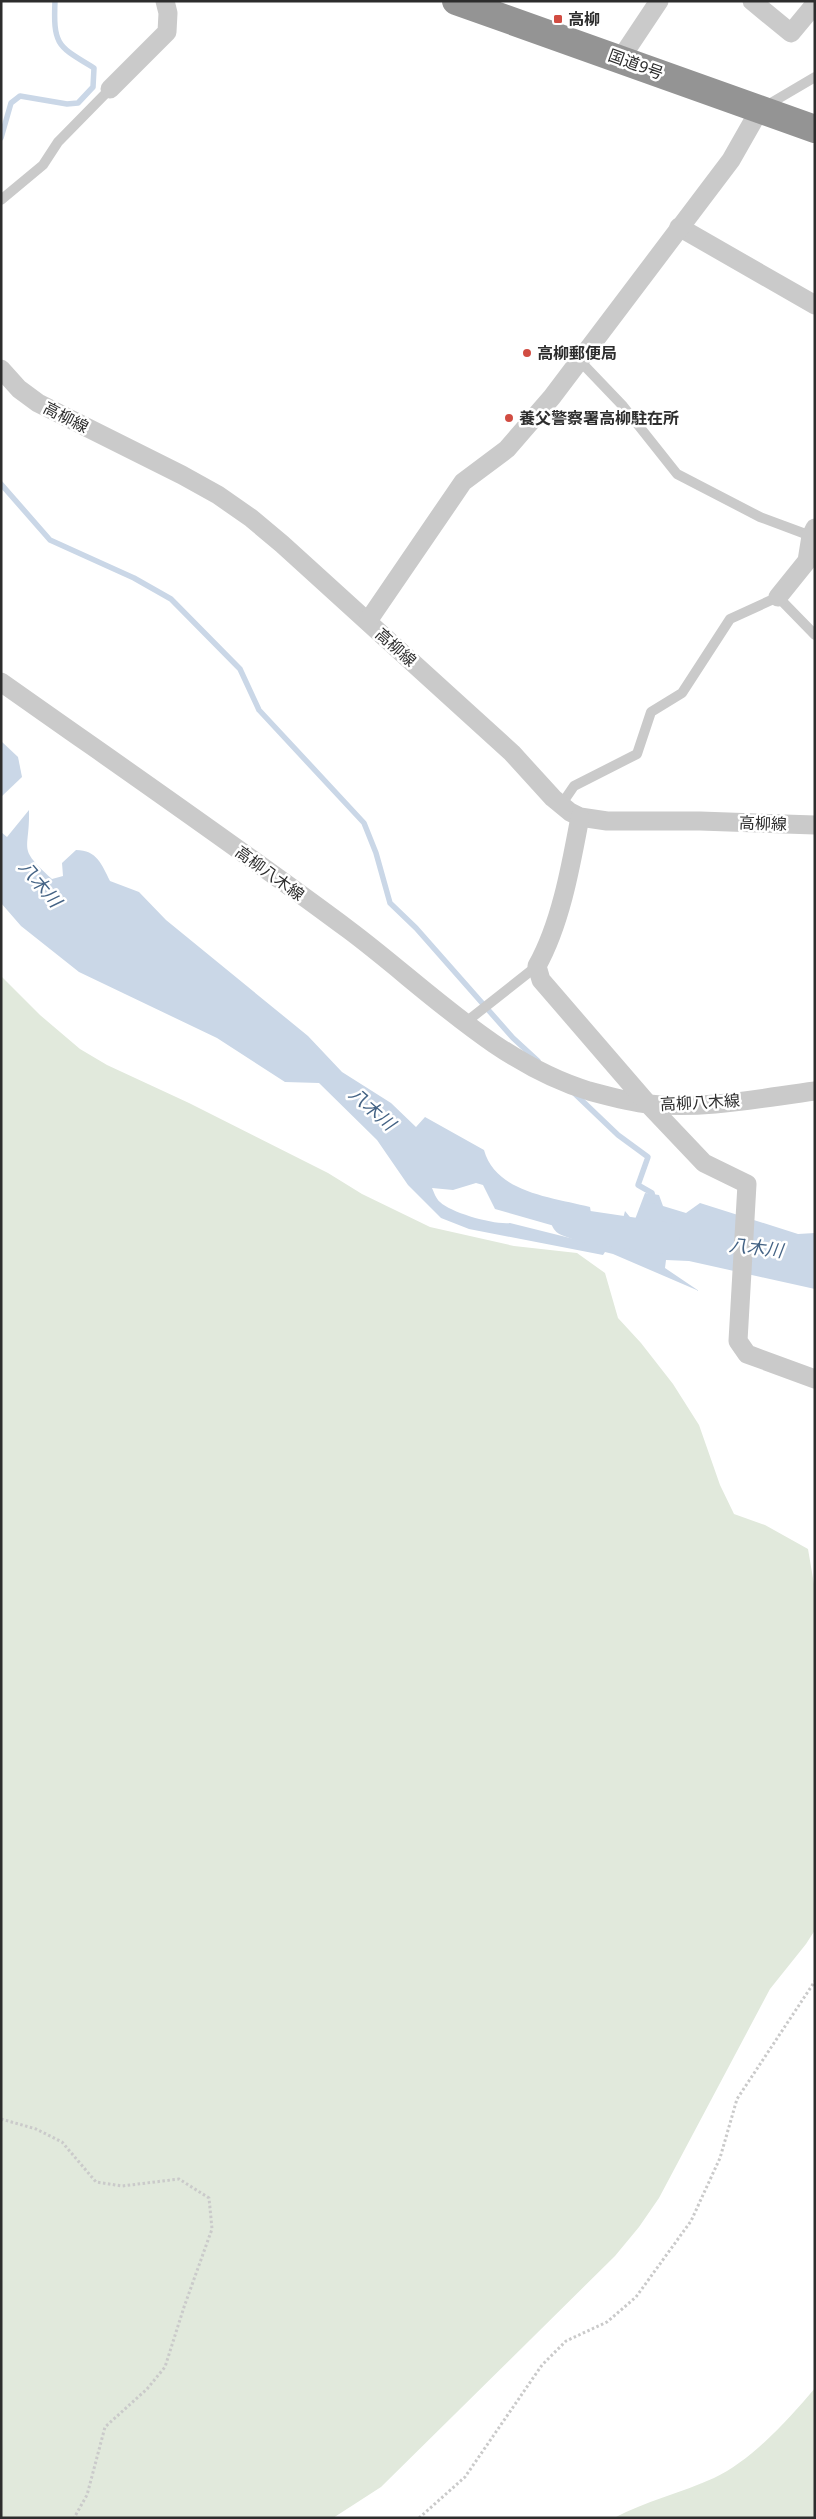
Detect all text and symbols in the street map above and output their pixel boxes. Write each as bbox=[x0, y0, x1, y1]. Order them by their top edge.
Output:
place label: 高柳 bbox=[568, 8, 600, 30]
marker: 高柳 bbox=[552, 13, 564, 25]
street label: 国道9号 bbox=[605, 44, 667, 84]
place label: 高柳郵便局 bbox=[537, 342, 617, 364]
marker: 高柳郵便局 bbox=[521, 347, 533, 359]
street label: 高柳線 bbox=[40, 396, 92, 438]
place label: 養父警察署高柳駐在所 bbox=[519, 407, 679, 429]
marker: 養父警察署高柳駐在所 bbox=[503, 412, 515, 424]
street label: 高柳線 bbox=[371, 623, 421, 671]
street label: 高柳線 bbox=[739, 811, 787, 835]
street label: 高柳八木線 bbox=[231, 841, 309, 905]
water label: 八木川 bbox=[14, 855, 69, 913]
water label: 八木川 bbox=[344, 1081, 402, 1136]
street label: 高柳八木線 bbox=[659, 1089, 741, 1115]
water label: 八木川 bbox=[728, 1232, 786, 1262]

